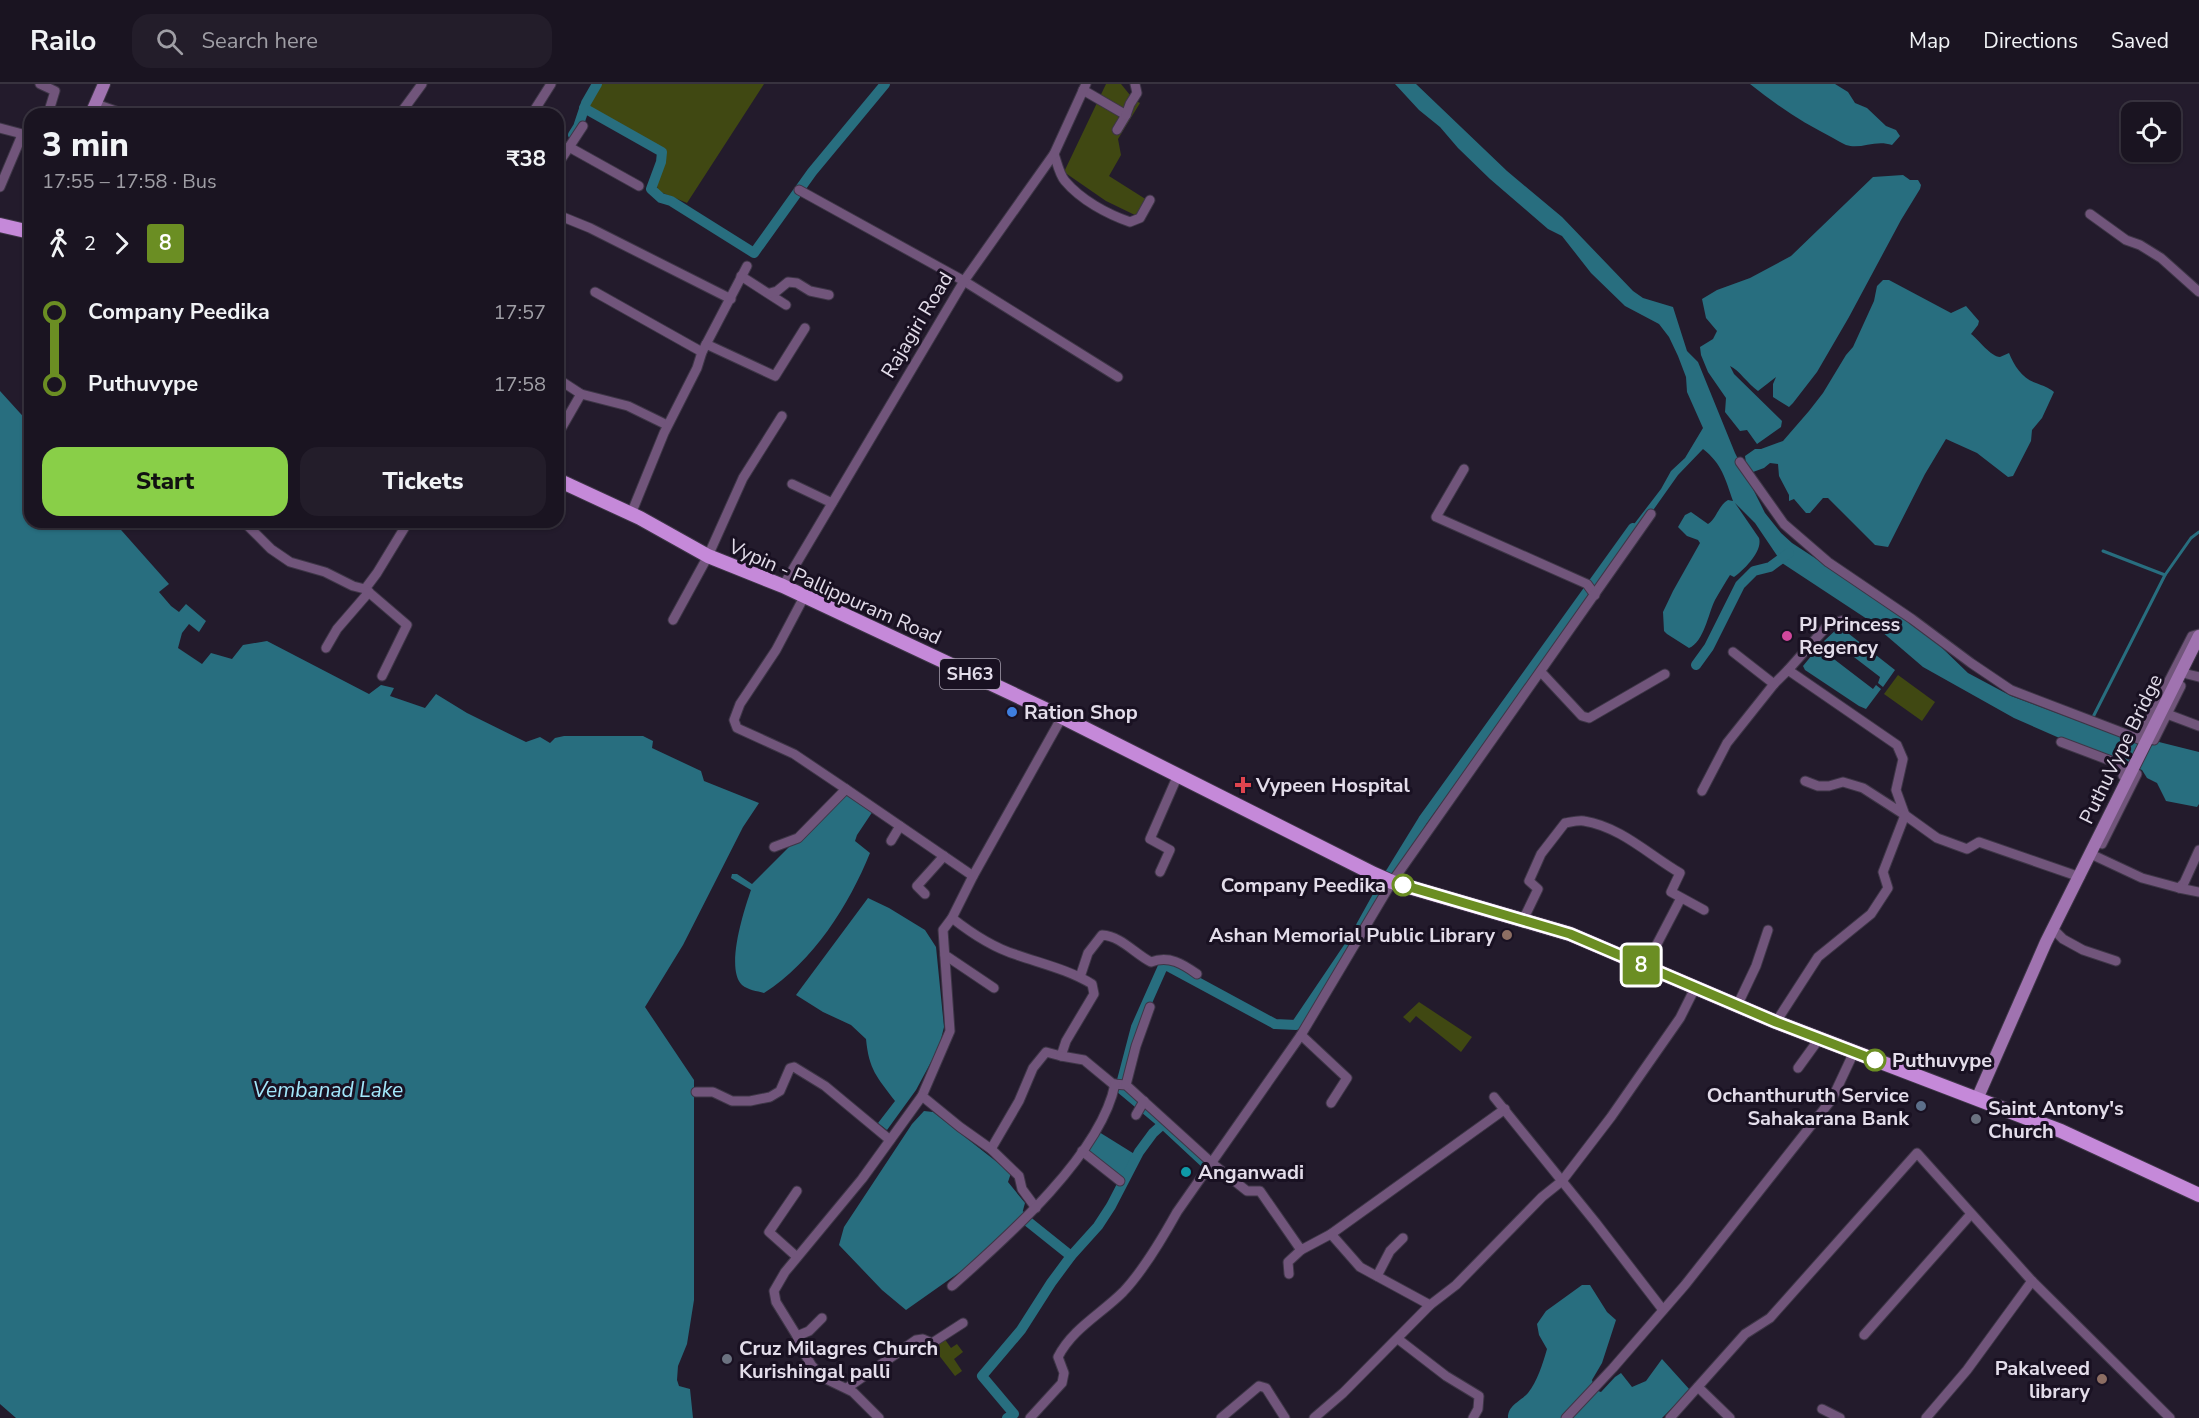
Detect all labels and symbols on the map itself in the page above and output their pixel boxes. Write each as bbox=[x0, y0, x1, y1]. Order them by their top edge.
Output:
street label: Rajagiri Road bbox=[875, 267, 959, 383]
street label: Vypin - Pallippuram Road bbox=[723, 532, 946, 651]
place label: PJ Princess Regency bbox=[1799, 611, 1901, 661]
marker: PJ Princess Regency bbox=[1780, 629, 1794, 643]
road number: SH63 bbox=[940, 659, 1000, 689]
street label: PuthuVype Bridge bbox=[2073, 670, 2169, 828]
place label: Ration Shop bbox=[1024, 699, 1138, 726]
marker: Ration Shop bbox=[1005, 705, 1019, 719]
place label: Vypeen Hospital bbox=[1255, 772, 1410, 799]
marker: Vypeen Hospital bbox=[1234, 776, 1252, 794]
place label: Company Peedika bbox=[1221, 872, 1386, 899]
marker: Company Peedika bbox=[1392, 874, 1414, 896]
place label: Ashan Memorial Public Library bbox=[1209, 922, 1495, 949]
marker: Ashan Memorial Public Library bbox=[1500, 928, 1514, 942]
line badge: 8 bbox=[1622, 946, 1660, 984]
place label: Puthuvype bbox=[1892, 1047, 1992, 1074]
marker: Puthuvype bbox=[1864, 1049, 1886, 1071]
water label: Vembanad Lake bbox=[253, 1076, 403, 1104]
place label: Ochanthuruth Service Sahakarana Bank bbox=[1707, 1082, 1910, 1132]
place label: Saint Antony's Church bbox=[1988, 1095, 2124, 1145]
marker: Ochanthuruth Service Sahakarana Bank bbox=[1914, 1099, 1928, 1113]
marker: Saint Antony's Church bbox=[1969, 1112, 1983, 1126]
place label: Anganwadi bbox=[1198, 1159, 1304, 1186]
marker: Anganwadi bbox=[1179, 1165, 1193, 1179]
place label: Cruz Milagres Church Kurishingal palli bbox=[739, 1335, 938, 1385]
marker: Cruz Milagres Church Kurishingal palli bbox=[720, 1352, 734, 1366]
place label: Pakalveed library bbox=[1995, 1355, 2090, 1405]
marker: Pakalveed library bbox=[2095, 1372, 2109, 1386]

